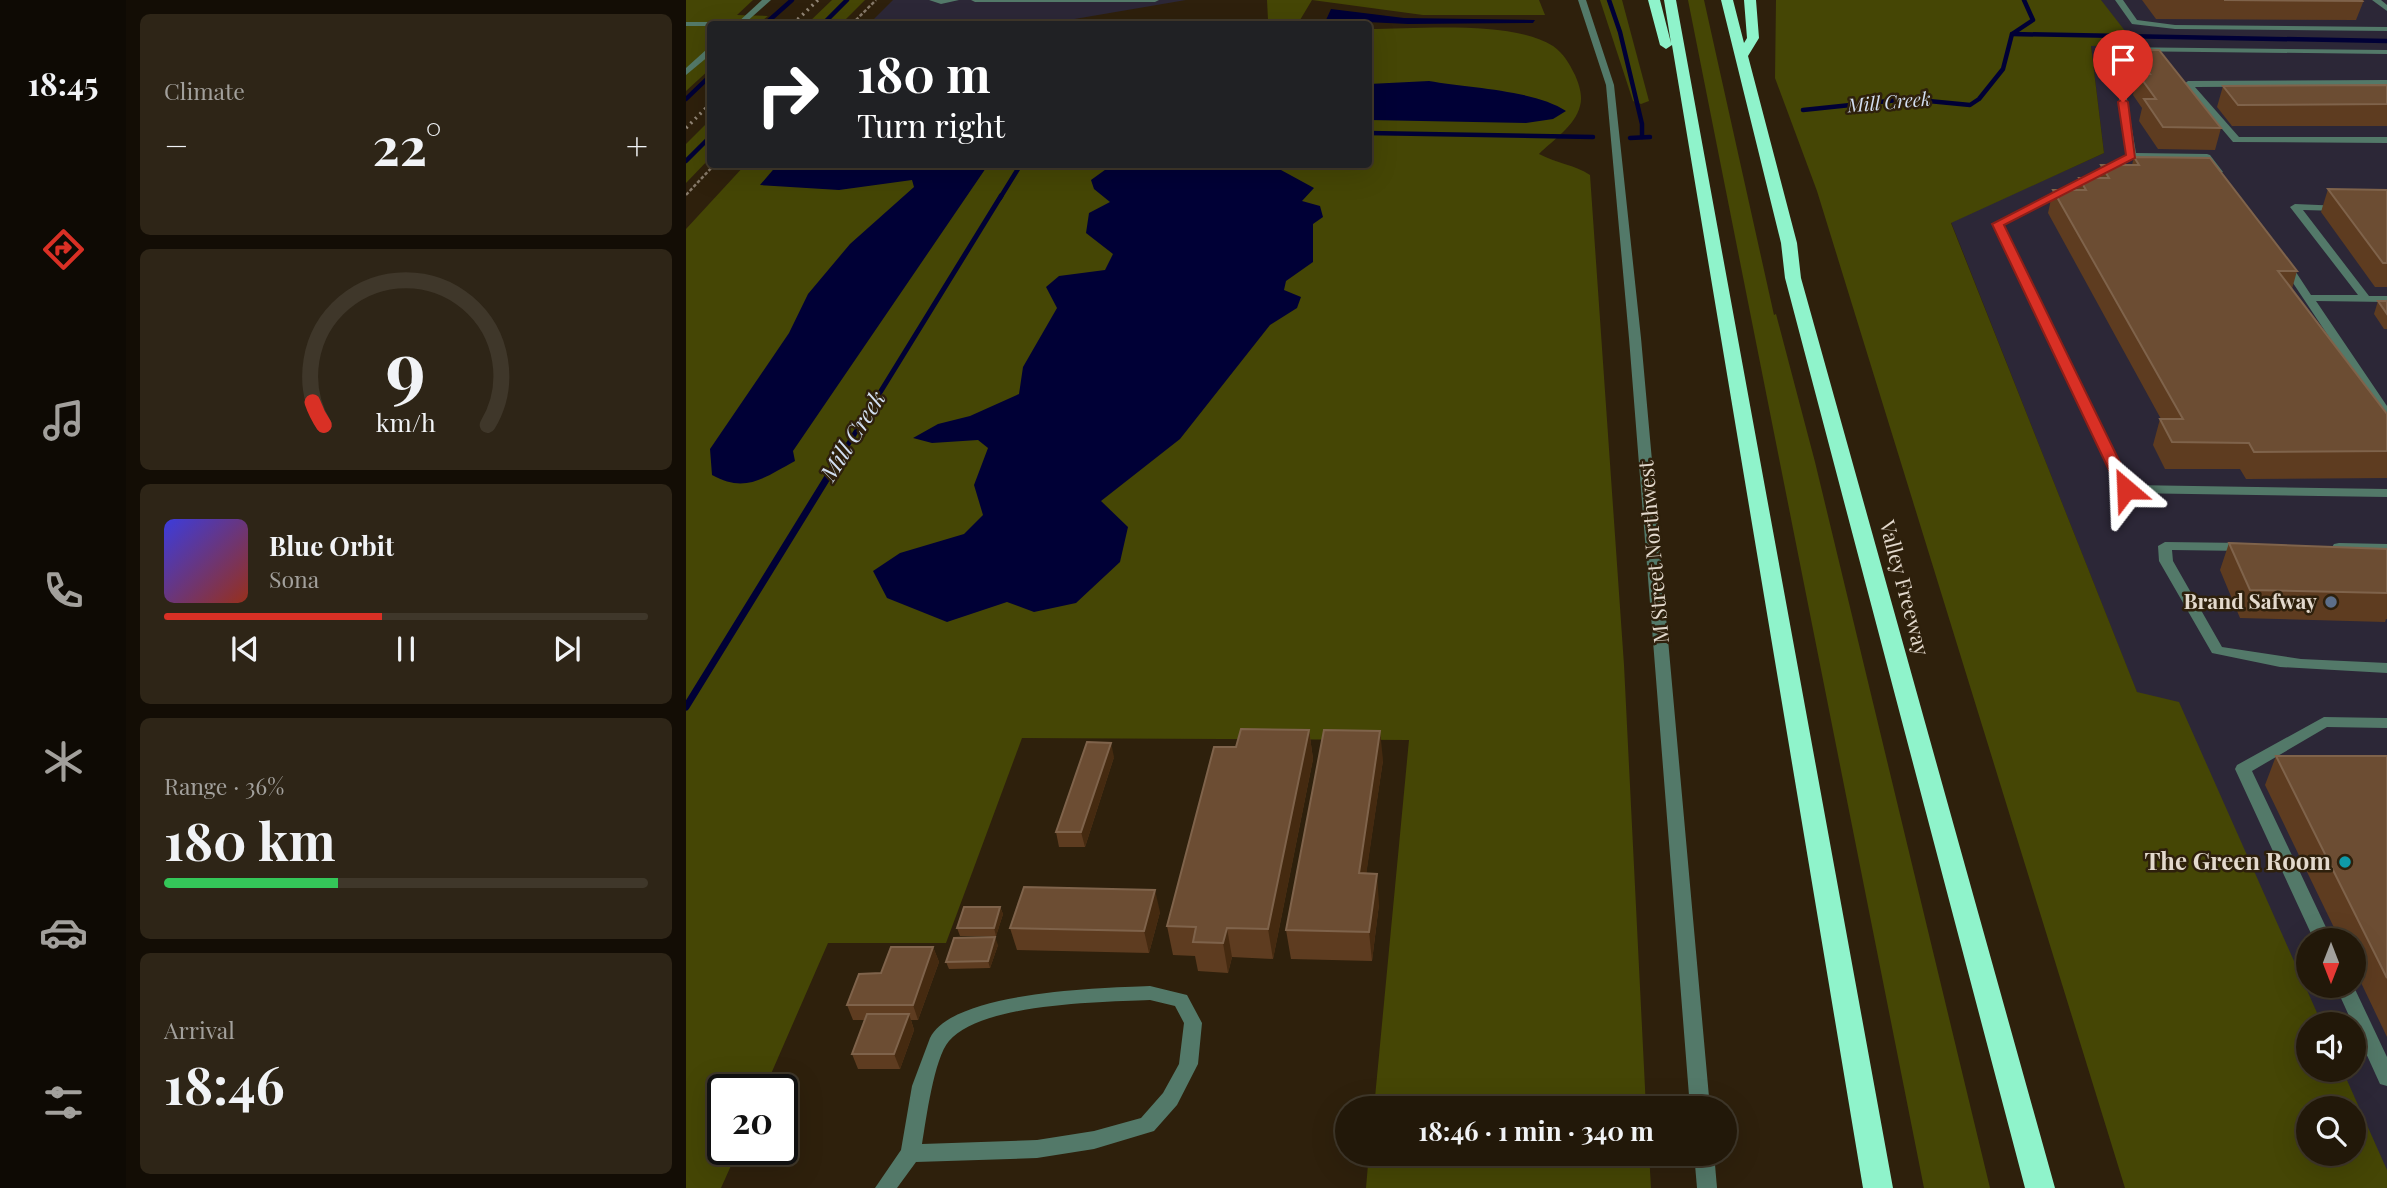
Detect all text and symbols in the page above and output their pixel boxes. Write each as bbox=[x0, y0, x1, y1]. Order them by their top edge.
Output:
pin bbox=[2093, 30, 2153, 102]
text: 180 m bbox=[857, 40, 991, 105]
icon: arrive bbox=[2104, 41, 2142, 79]
icon: right bbox=[742, 49, 833, 140]
text: 18:45 bbox=[27, 61, 99, 104]
text: Climate bbox=[164, 75, 245, 106]
water label: Mill Creek bbox=[1845, 84, 1932, 118]
text: Turn right bbox=[857, 103, 1005, 146]
text: 22° bbox=[373, 110, 442, 179]
text: − bbox=[164, 119, 189, 170]
text: + bbox=[626, 119, 648, 170]
icon: directions bbox=[39, 225, 88, 274]
text: 9 bbox=[386, 317, 426, 414]
water label: Mill Creek bbox=[811, 384, 892, 487]
icon: music bbox=[39, 396, 88, 445]
text: km/h bbox=[376, 405, 436, 438]
position arrow bbox=[2089, 452, 2163, 526]
street label: M Street Northwest bbox=[1630, 459, 1674, 645]
street label: Valley Freeway bbox=[1874, 516, 1938, 659]
text: Blue Orbit bbox=[269, 528, 394, 563]
text: Sona bbox=[269, 563, 319, 594]
icon: phone bbox=[39, 566, 88, 615]
place label: Brand Safway bbox=[2183, 586, 2317, 614]
marker: Brand Safway bbox=[2323, 594, 2339, 610]
icon: previous bbox=[226, 630, 264, 668]
icon: pause bbox=[387, 630, 425, 668]
icon: next bbox=[548, 630, 586, 668]
icon: climate bbox=[39, 737, 88, 786]
text: Range · 36% bbox=[164, 770, 284, 801]
text: 180 km bbox=[164, 805, 336, 874]
place label: The Green Room bbox=[2144, 844, 2331, 876]
marker: The Green Room bbox=[2337, 854, 2353, 870]
icon: car bbox=[39, 908, 88, 957]
north arrow bbox=[2296, 928, 2366, 998]
map controls bbox=[2296, 928, 2366, 1166]
button: sound bbox=[2296, 1012, 2366, 1082]
text: Arrival bbox=[164, 1014, 235, 1045]
text: 18:46 bbox=[164, 1049, 285, 1118]
speed limit sign: 20 bbox=[707, 1074, 798, 1165]
icon: filters bbox=[39, 1078, 88, 1127]
button: search bbox=[2296, 1096, 2366, 1166]
text: 18:46 · 1 min · 340 m bbox=[1418, 1113, 1654, 1148]

